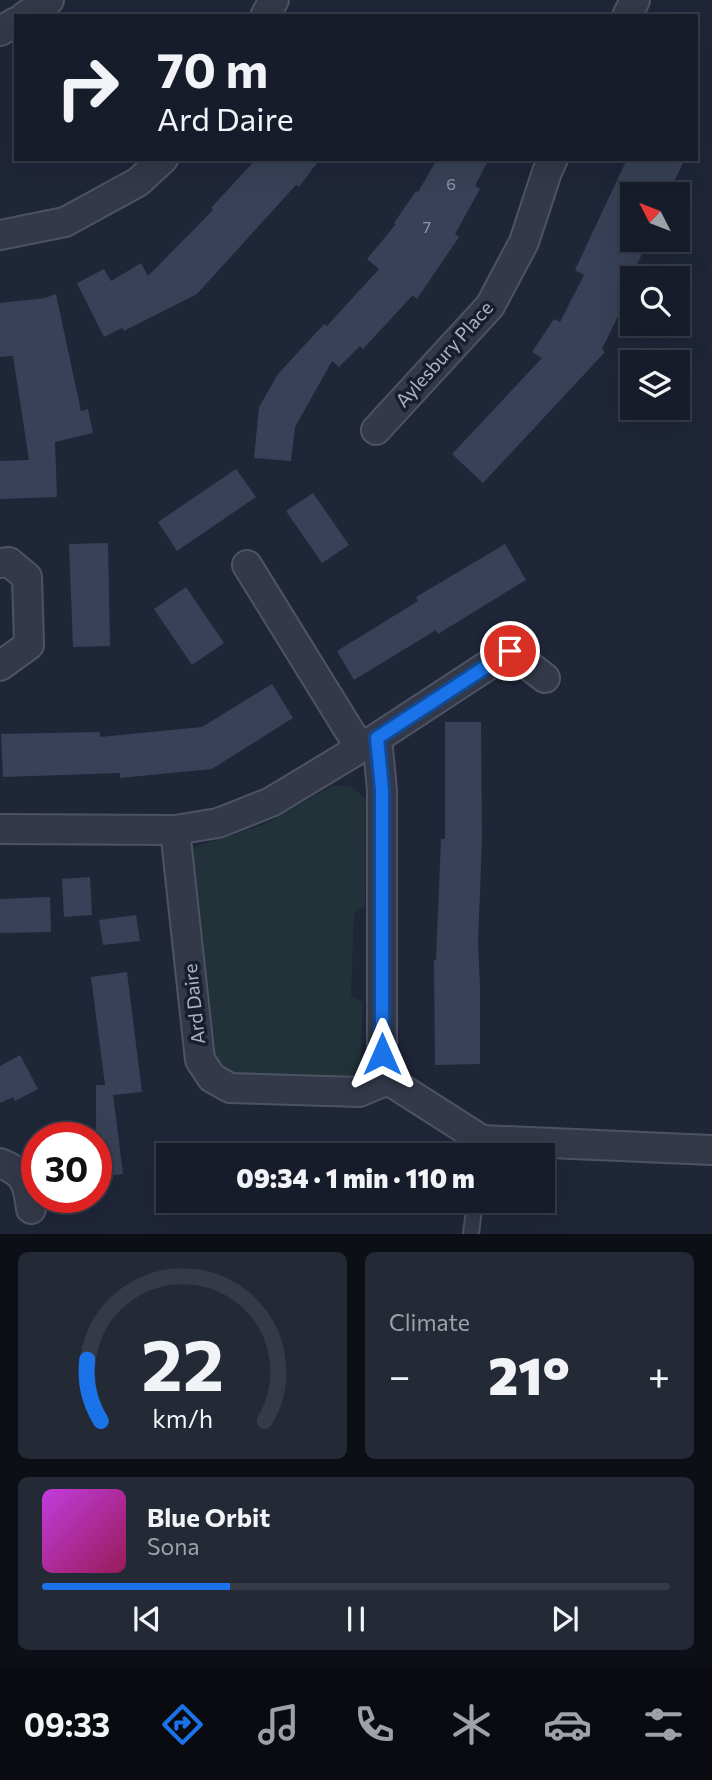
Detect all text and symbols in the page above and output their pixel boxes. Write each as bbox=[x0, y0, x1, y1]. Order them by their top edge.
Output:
text: 70 m bbox=[157, 38, 268, 98]
icon: right bbox=[42, 42, 133, 133]
text: Ard Daire bbox=[157, 98, 294, 138]
house number: 6 bbox=[446, 174, 456, 193]
north arrow bbox=[620, 182, 690, 252]
map controls bbox=[620, 182, 690, 420]
house number: 7 bbox=[423, 217, 431, 236]
button: search bbox=[620, 266, 690, 336]
street label: Aylesbury Place bbox=[390, 296, 497, 411]
button: layers bbox=[620, 350, 690, 420]
pin bbox=[480, 621, 540, 681]
icon: arrive bbox=[491, 632, 529, 670]
street label: Ard Daire bbox=[178, 963, 209, 1046]
position arrow bbox=[345, 1017, 419, 1091]
speed limit sign: 30 bbox=[21, 1122, 112, 1213]
text: 09:34 · 1 min · 110 m bbox=[236, 1162, 475, 1193]
text: Climate bbox=[389, 1308, 470, 1336]
text: 22 bbox=[141, 1318, 224, 1407]
text: 21° bbox=[488, 1342, 570, 1406]
text: − bbox=[389, 1351, 411, 1398]
text: + bbox=[648, 1351, 670, 1398]
text: km/h bbox=[152, 1403, 213, 1433]
text: Blue Orbit bbox=[147, 1501, 270, 1532]
text: Sona bbox=[147, 1532, 199, 1560]
icon: previous bbox=[128, 1600, 166, 1638]
icon: pause bbox=[337, 1600, 375, 1638]
icon: next bbox=[546, 1600, 584, 1638]
icon: directions bbox=[158, 1700, 207, 1749]
icon: music bbox=[254, 1700, 303, 1749]
icon: phone bbox=[350, 1700, 399, 1749]
icon: climate bbox=[447, 1700, 496, 1749]
icon: car bbox=[543, 1700, 592, 1749]
icon: filters bbox=[639, 1700, 688, 1749]
text: 09:33 bbox=[24, 1704, 110, 1744]

